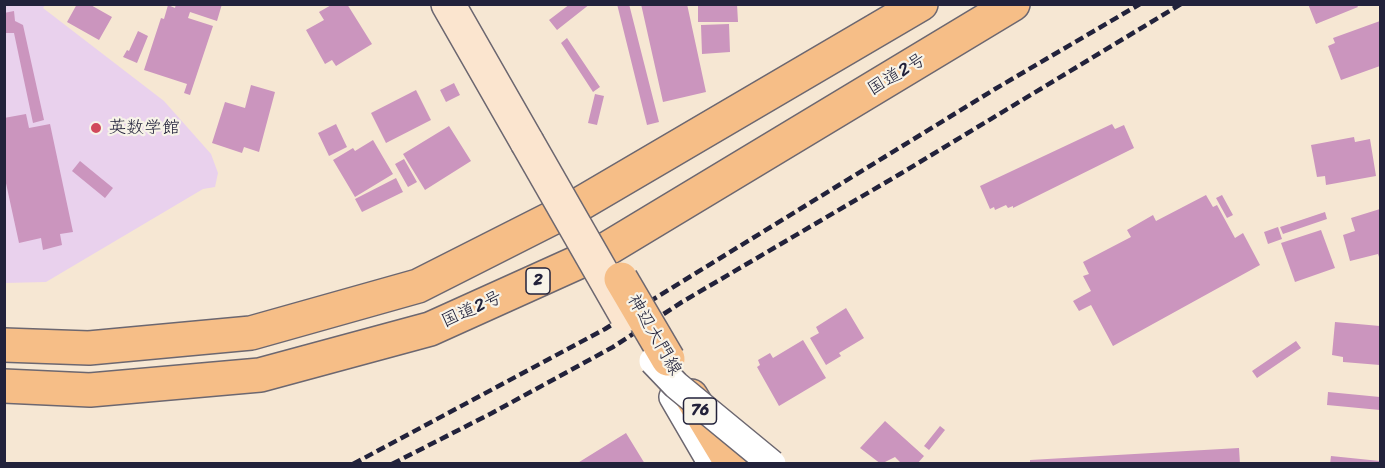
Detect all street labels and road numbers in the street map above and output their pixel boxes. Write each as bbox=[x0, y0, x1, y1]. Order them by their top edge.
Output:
street label: 国道2号 bbox=[864, 49, 930, 101]
road number: 2 bbox=[526, 268, 550, 294]
street label: 国道2号 bbox=[438, 287, 506, 333]
street label: 神辺大門線 bbox=[622, 291, 686, 379]
road number: 76 bbox=[684, 398, 716, 424]

